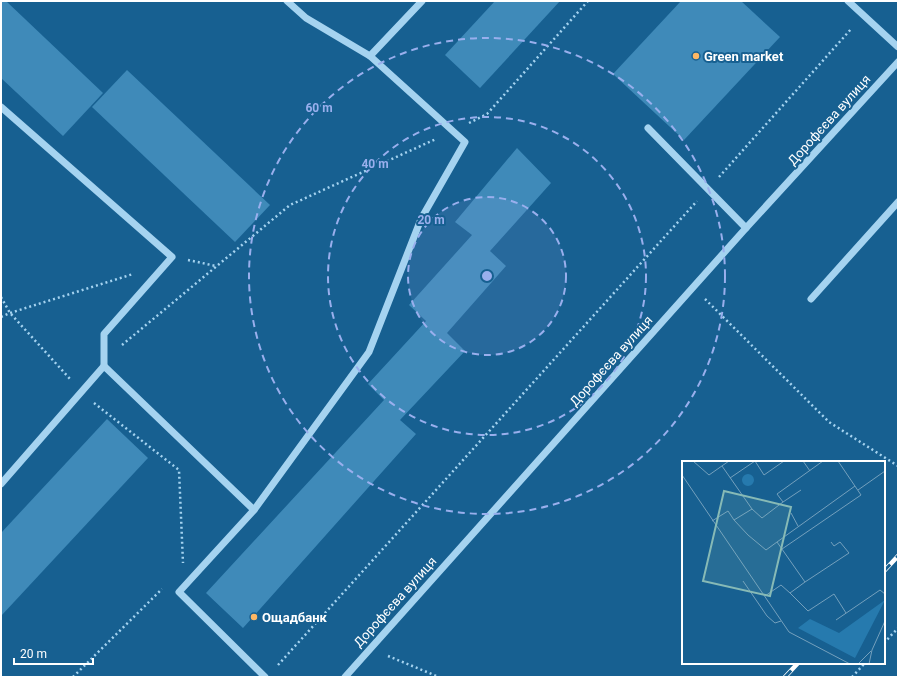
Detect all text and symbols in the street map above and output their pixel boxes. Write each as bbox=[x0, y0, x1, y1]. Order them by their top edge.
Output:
place label: Green market bbox=[704, 49, 784, 64]
marker: Green market bbox=[691, 51, 701, 61]
street label: Дорофєєва вулиця bbox=[785, 72, 873, 168]
text: 60 m bbox=[305, 101, 333, 115]
text: 40 m bbox=[361, 157, 389, 171]
text: 20 m bbox=[417, 213, 445, 227]
centre of rings bbox=[480, 269, 494, 283]
street label: Дорофєєва вулиця bbox=[567, 313, 655, 409]
inset map bbox=[682, 461, 885, 664]
street label: Дорофєєва вулиця bbox=[351, 554, 439, 650]
place label: Ощадбанк bbox=[262, 610, 328, 625]
marker: Ощадбанк bbox=[249, 612, 259, 622]
scale bar bbox=[14, 640, 93, 666]
text: 20 m bbox=[20, 647, 47, 661]

